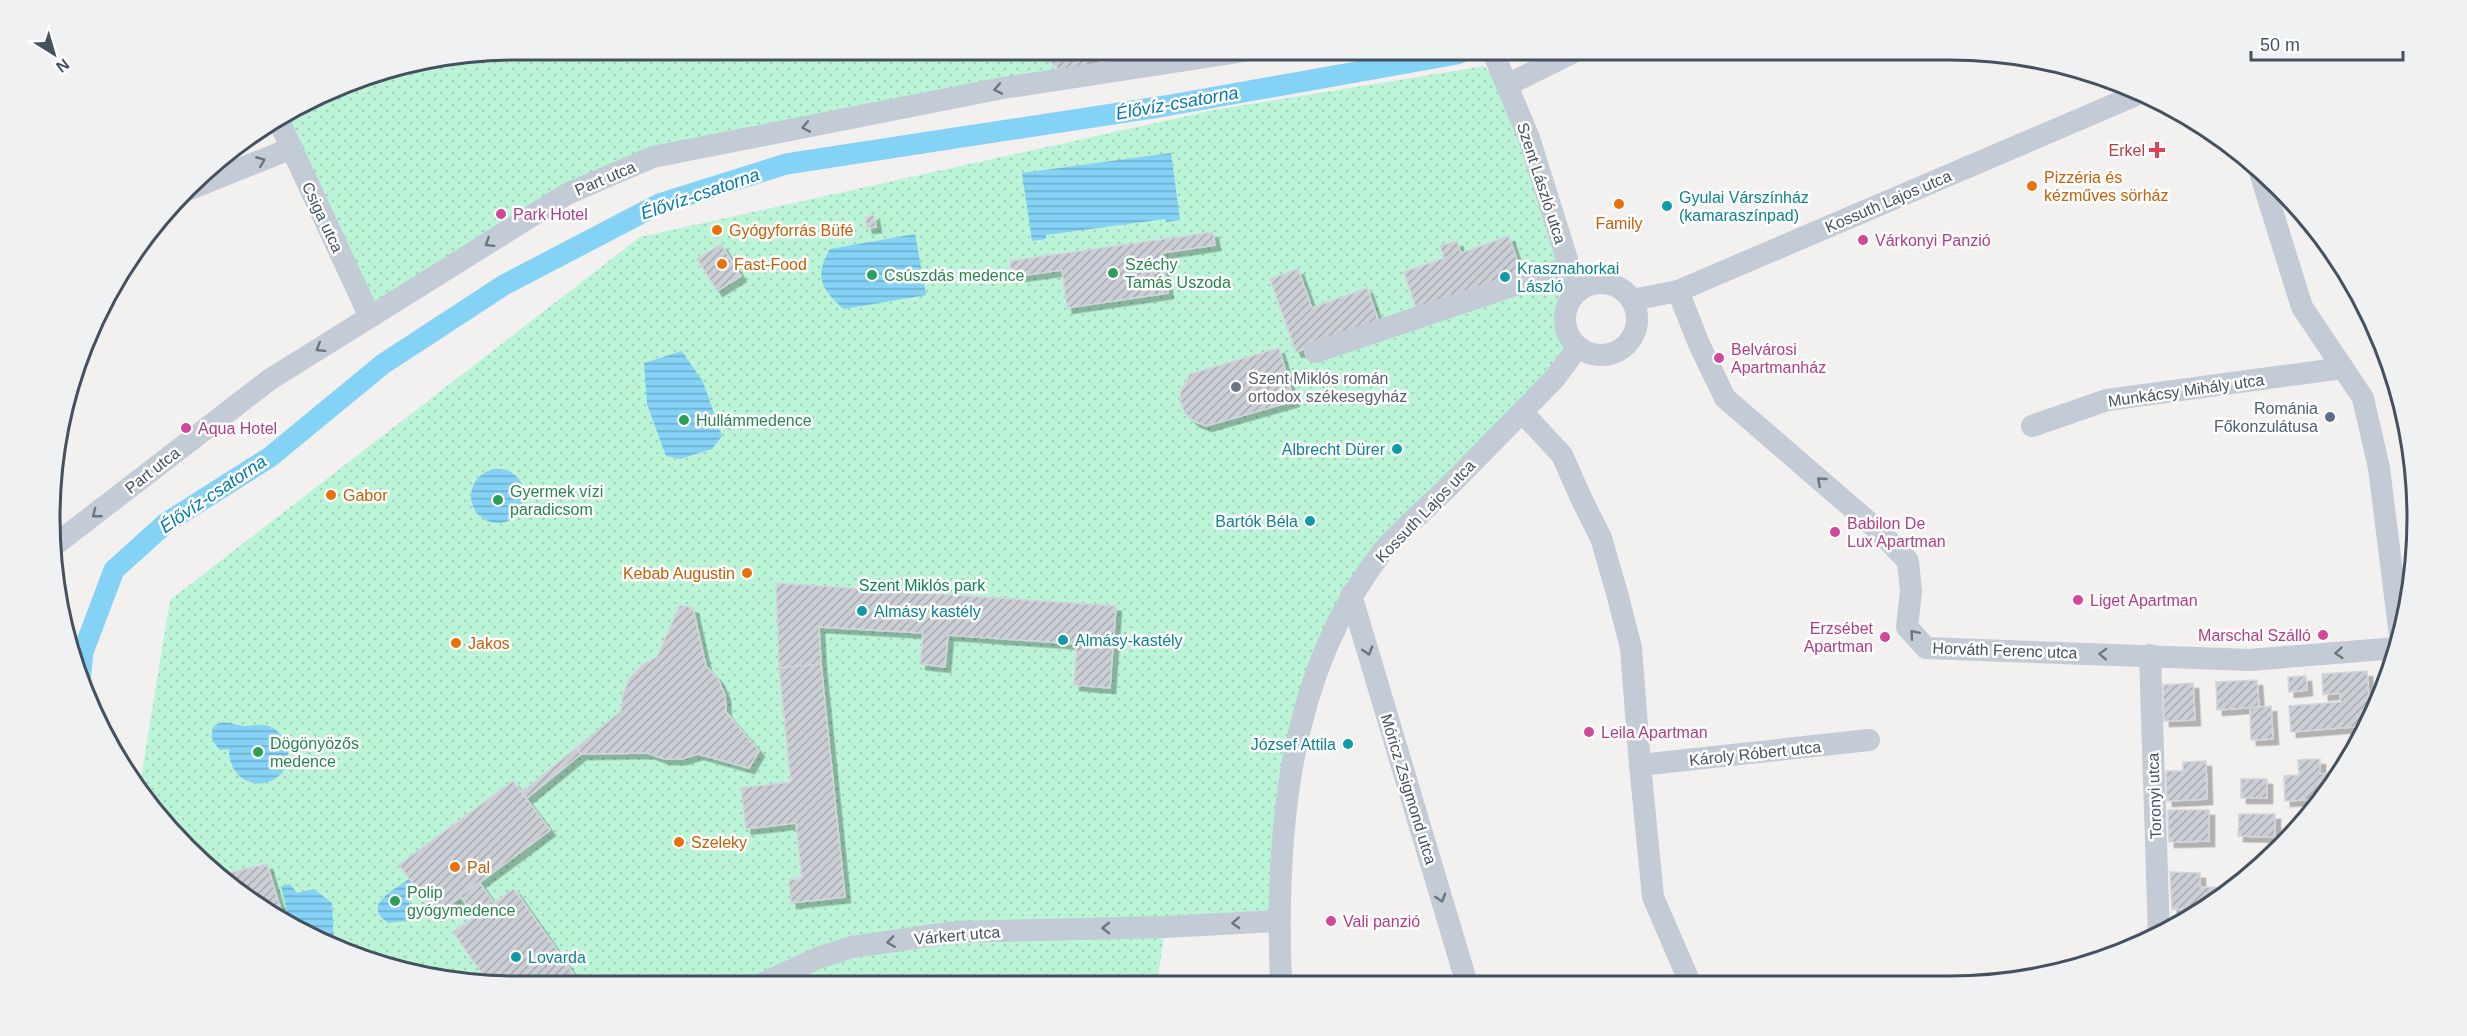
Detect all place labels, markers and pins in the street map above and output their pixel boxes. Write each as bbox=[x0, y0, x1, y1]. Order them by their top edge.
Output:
place label: Erkel bbox=[2109, 142, 2145, 159]
marker: Erkel bbox=[2150, 143, 2164, 157]
place label: Pizzéria és kézműves sörház bbox=[2044, 169, 2169, 204]
marker: Pizzéria és kézműves sörház bbox=[2025, 179, 2039, 193]
place label: Gyulai Várszínház (kamaraszínpad) bbox=[1679, 189, 1809, 224]
marker: Family bbox=[1612, 197, 1626, 211]
marker: Gyulai Várszínház (kamaraszínpad) bbox=[1660, 199, 1674, 213]
place label: Park Hotel bbox=[513, 206, 588, 223]
marker: Park Hotel bbox=[494, 207, 508, 221]
place label: Family bbox=[1595, 215, 1643, 232]
place label: Gyógyforrás Büfé bbox=[729, 222, 854, 239]
marker: Gyógyforrás Büfé bbox=[710, 223, 724, 237]
place label: Várkonyi Panzió bbox=[1875, 232, 1991, 249]
marker: Várkonyi Panzió bbox=[1856, 233, 1870, 247]
place label: Fast-Food bbox=[734, 256, 807, 273]
place label: Széchy Tamás Uszoda bbox=[1125, 256, 1231, 291]
marker: Fast-Food bbox=[715, 257, 729, 271]
place label: Krasznahorkai László bbox=[1517, 260, 1619, 295]
marker: Széchy Tamás Uszoda bbox=[1106, 266, 1120, 280]
place label: Csúszdás medence bbox=[884, 267, 1025, 284]
marker: Csúszdás medence bbox=[865, 268, 879, 282]
marker: Krasznahorkai László bbox=[1498, 270, 1512, 284]
place label: Belvárosi Apartmanház bbox=[1731, 341, 1826, 376]
marker: Belvárosi Apartmanház bbox=[1712, 351, 1726, 365]
place label: Szent Miklós román ortodox székesegyház bbox=[1248, 370, 1407, 405]
marker: Szent Miklós román ortodox székesegyház bbox=[1229, 380, 1243, 394]
place label: Románia Főkonzulátusa bbox=[2214, 400, 2318, 435]
marker: Románia Főkonzulátusa bbox=[2323, 410, 2337, 424]
place label: Hullámmedence bbox=[696, 412, 812, 429]
marker: Hullámmedence bbox=[677, 413, 691, 427]
place label: Aqua Hotel bbox=[198, 420, 277, 437]
marker: Aqua Hotel bbox=[179, 421, 193, 435]
place label: Albrecht Dürer bbox=[1282, 441, 1386, 458]
marker: Albrecht Dürer bbox=[1390, 442, 1404, 456]
place label: Gyermek vízi paradicsom bbox=[510, 483, 603, 518]
place label: Gabor bbox=[343, 487, 388, 504]
marker: Gabor bbox=[324, 488, 338, 502]
marker: Gyermek vízi paradicsom bbox=[491, 493, 505, 507]
place label: Bartók Béla bbox=[1215, 513, 1298, 530]
marker: Bartók Béla bbox=[1303, 514, 1317, 528]
place label: Babilon De Lux Apartman bbox=[1847, 515, 1946, 550]
marker: Babilon De Lux Apartman bbox=[1828, 525, 1842, 539]
place label: Kebab Augustin bbox=[623, 565, 735, 582]
marker: Kebab Augustin bbox=[740, 566, 754, 580]
place label: Liget Apartman bbox=[2090, 592, 2198, 609]
marker: Liget Apartman bbox=[2071, 593, 2085, 607]
place label: Almásy kastély bbox=[874, 603, 981, 620]
marker: Almásy kastély bbox=[855, 604, 869, 618]
place label: Erzsébet Apartman bbox=[1804, 620, 1874, 655]
place label: Marschal Szálló bbox=[2198, 627, 2311, 644]
marker: Marschal Szálló bbox=[2316, 628, 2330, 642]
marker: Erzsébet Apartman bbox=[1878, 630, 1892, 644]
place label: Almásy-kastély bbox=[1075, 632, 1183, 649]
marker: Almásy-kastély bbox=[1056, 633, 1070, 647]
place label: Jakos bbox=[468, 635, 510, 652]
marker: Jakos bbox=[449, 636, 463, 650]
place label: Leila Apartman bbox=[1601, 724, 1708, 741]
marker: Leila Apartman bbox=[1582, 725, 1596, 739]
place label: Dögönyözős medence bbox=[270, 735, 359, 770]
place label: József Attila bbox=[1251, 736, 1336, 753]
marker: József Attila bbox=[1341, 737, 1355, 751]
marker: Dögönyözős medence bbox=[251, 745, 265, 759]
place label: Szeleky bbox=[691, 834, 747, 851]
marker: Szeleky bbox=[672, 835, 686, 849]
place label: Pal bbox=[467, 859, 490, 876]
marker: Pal bbox=[448, 860, 462, 874]
place label: Polip gyógymedence bbox=[407, 884, 516, 919]
marker: Polip gyógymedence bbox=[388, 894, 402, 908]
place label: Vali panzió bbox=[1343, 913, 1420, 930]
marker: Vali panzió bbox=[1324, 914, 1338, 928]
place label: Lovarda bbox=[528, 949, 586, 966]
marker: Lovarda bbox=[509, 950, 523, 964]

